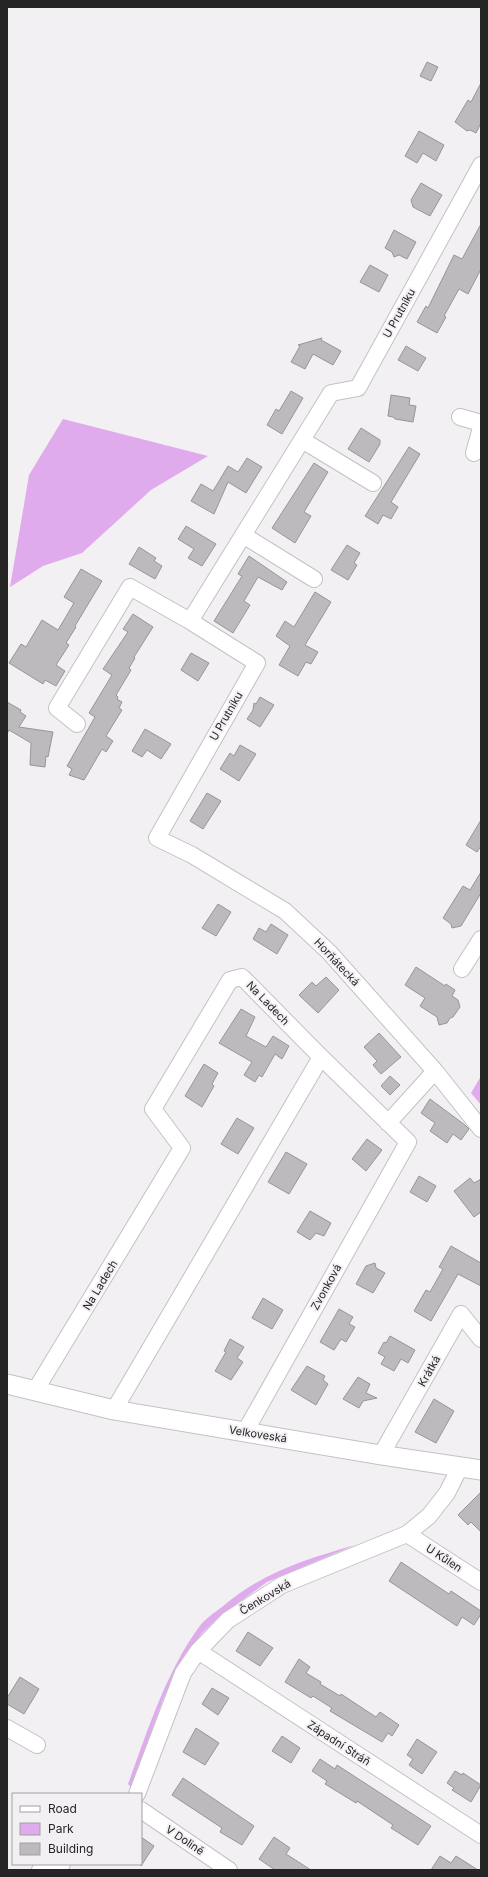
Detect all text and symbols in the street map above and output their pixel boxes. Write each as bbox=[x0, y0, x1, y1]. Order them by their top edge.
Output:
street label: U Prutníku bbox=[380, 286, 418, 340]
street label: U Prutníku bbox=[206, 689, 246, 743]
street label: Horňátecká bbox=[311, 935, 363, 989]
street label: Na Ladech bbox=[244, 978, 292, 1028]
street label: Na Ladech bbox=[80, 1257, 120, 1313]
street label: Zvonková bbox=[308, 1262, 344, 1312]
street label: Krátká bbox=[415, 1353, 443, 1389]
street label: Velkoveská bbox=[228, 1422, 288, 1446]
street label: U Kůlen bbox=[423, 1541, 465, 1575]
street label: Čenkovská bbox=[237, 1576, 293, 1618]
street label: Západní Stráň bbox=[305, 1717, 373, 1769]
legend bbox=[12, 1793, 142, 1865]
text: Road bbox=[48, 1801, 77, 1816]
text: Park bbox=[48, 1821, 74, 1836]
street label: V Dolině bbox=[163, 1822, 207, 1858]
text: Building bbox=[48, 1841, 93, 1856]

